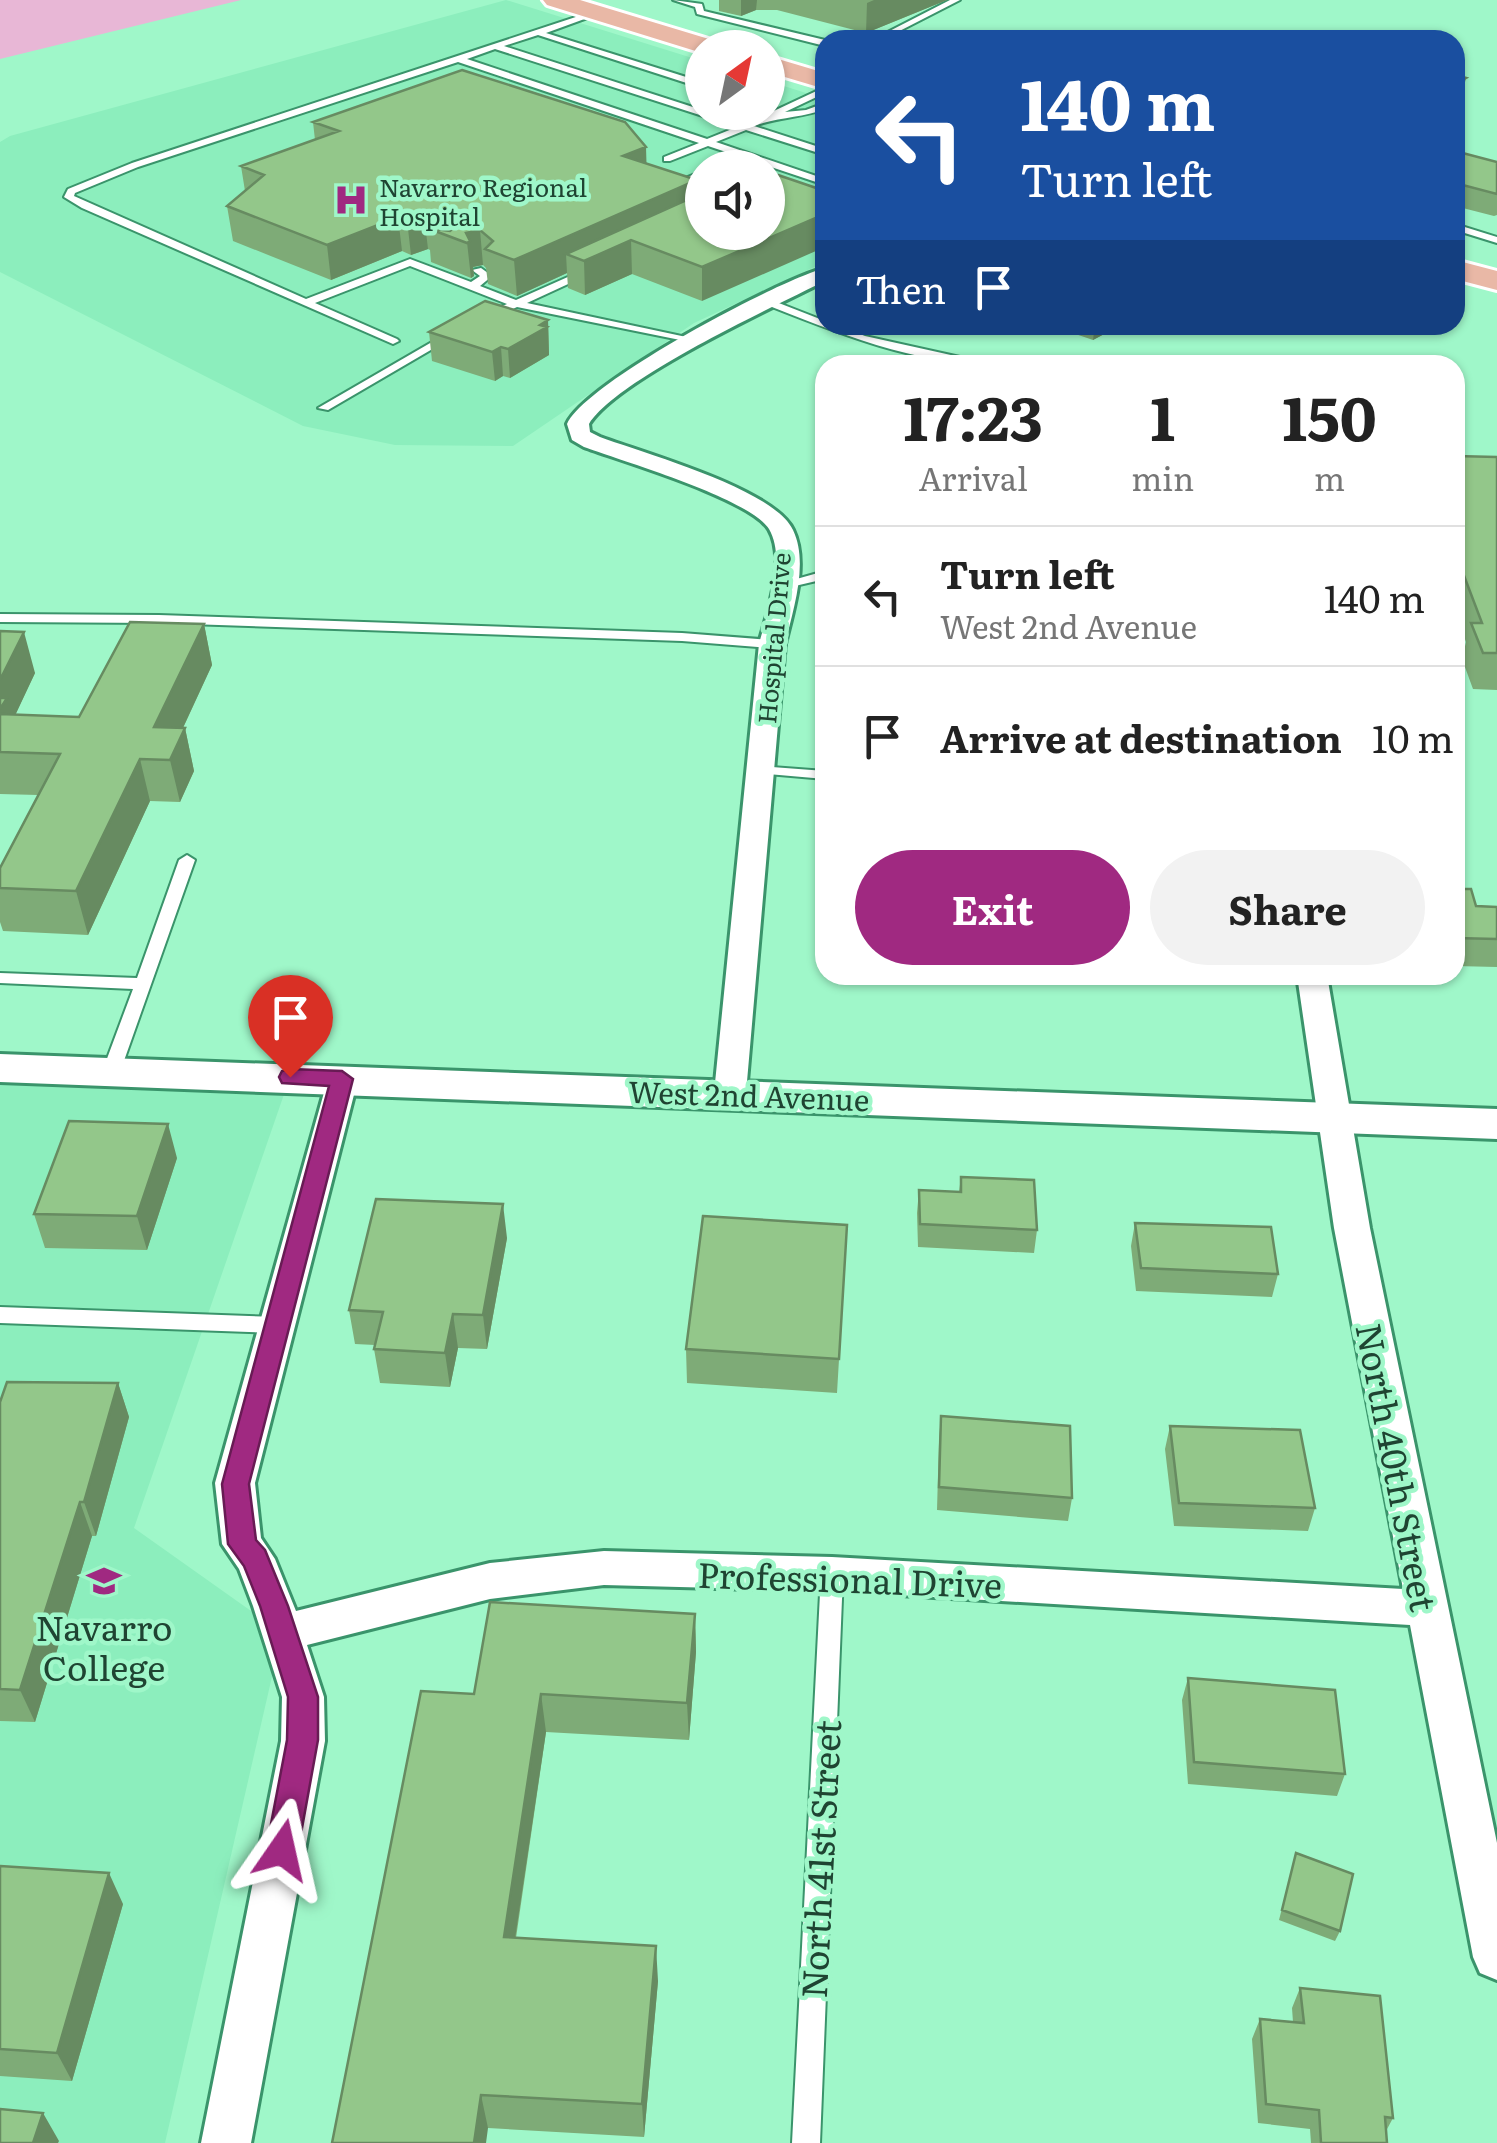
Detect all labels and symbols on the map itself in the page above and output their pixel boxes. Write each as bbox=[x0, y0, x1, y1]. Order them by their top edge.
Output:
north arrow bbox=[685, 30, 785, 130]
place label: Navarro Regional Hospital bbox=[379, 168, 587, 234]
hospital icon: Navarro Regional Hospital bbox=[332, 181, 370, 219]
street label: Hospital Drive bbox=[747, 551, 799, 725]
pin bbox=[248, 975, 333, 1078]
street label: West 2nd Avenue bbox=[628, 1068, 870, 1120]
street label: North 40th Street bbox=[1345, 1318, 1451, 1616]
street label: Professional Drive bbox=[697, 1547, 1003, 1609]
school or university icon: Navarro College bbox=[85, 1562, 123, 1600]
place label: Navarro College bbox=[36, 1600, 172, 1692]
street label: North 41st Street bbox=[786, 1718, 852, 2000]
position arrow bbox=[230, 1798, 334, 1902]

